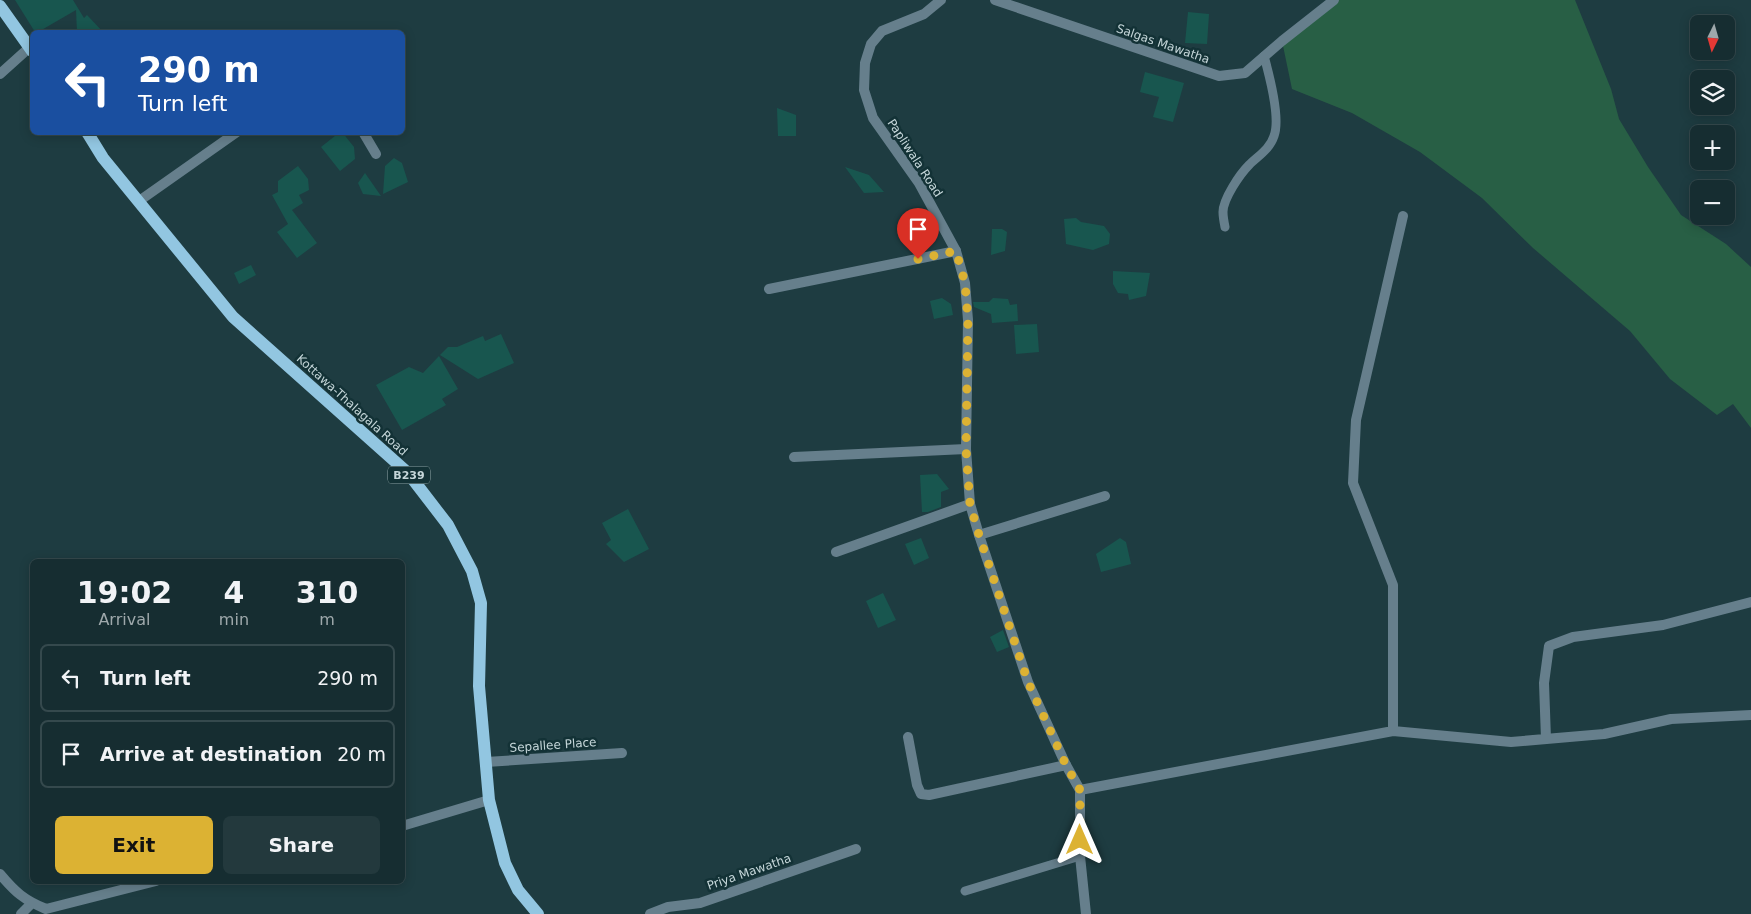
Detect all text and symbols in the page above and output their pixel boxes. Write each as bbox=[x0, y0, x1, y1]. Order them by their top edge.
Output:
north arrow bbox=[1690, 15, 1735, 60]
map controls bbox=[1690, 15, 1735, 225]
street label: Salgas Mawatha bbox=[1114, 21, 1212, 67]
icon: left bbox=[55, 50, 120, 115]
text: 290 m bbox=[138, 50, 260, 90]
button: layers bbox=[1690, 70, 1735, 115]
text: Turn left bbox=[138, 91, 227, 116]
street label: Papliwala Road bbox=[885, 116, 945, 200]
button: + bbox=[1690, 125, 1735, 170]
button: − bbox=[1690, 180, 1735, 225]
pin bbox=[897, 208, 939, 259]
icon: arrive bbox=[904, 215, 932, 243]
street label: Kottawa-Thalagala Road bbox=[294, 352, 410, 458]
road number: B239 bbox=[388, 466, 430, 484]
text: 19:02 bbox=[77, 575, 172, 610]
text: 4 bbox=[223, 575, 244, 610]
text: 310 bbox=[296, 575, 358, 610]
text: Arrival bbox=[98, 610, 150, 629]
text: min bbox=[219, 610, 249, 629]
text: m bbox=[319, 610, 335, 629]
icon: left bbox=[57, 664, 85, 692]
text: Turn left bbox=[100, 667, 191, 689]
text: 290 m bbox=[317, 667, 378, 689]
street label: Sepallee Place bbox=[509, 735, 597, 755]
icon: arrive bbox=[57, 740, 85, 768]
text: Arrive at destination bbox=[100, 743, 322, 765]
text: 20 m bbox=[337, 743, 386, 765]
position arrow bbox=[1053, 813, 1105, 865]
button: Exit bbox=[55, 816, 213, 874]
button: Share bbox=[223, 816, 380, 874]
street label: Priya Mawatha bbox=[705, 851, 793, 893]

